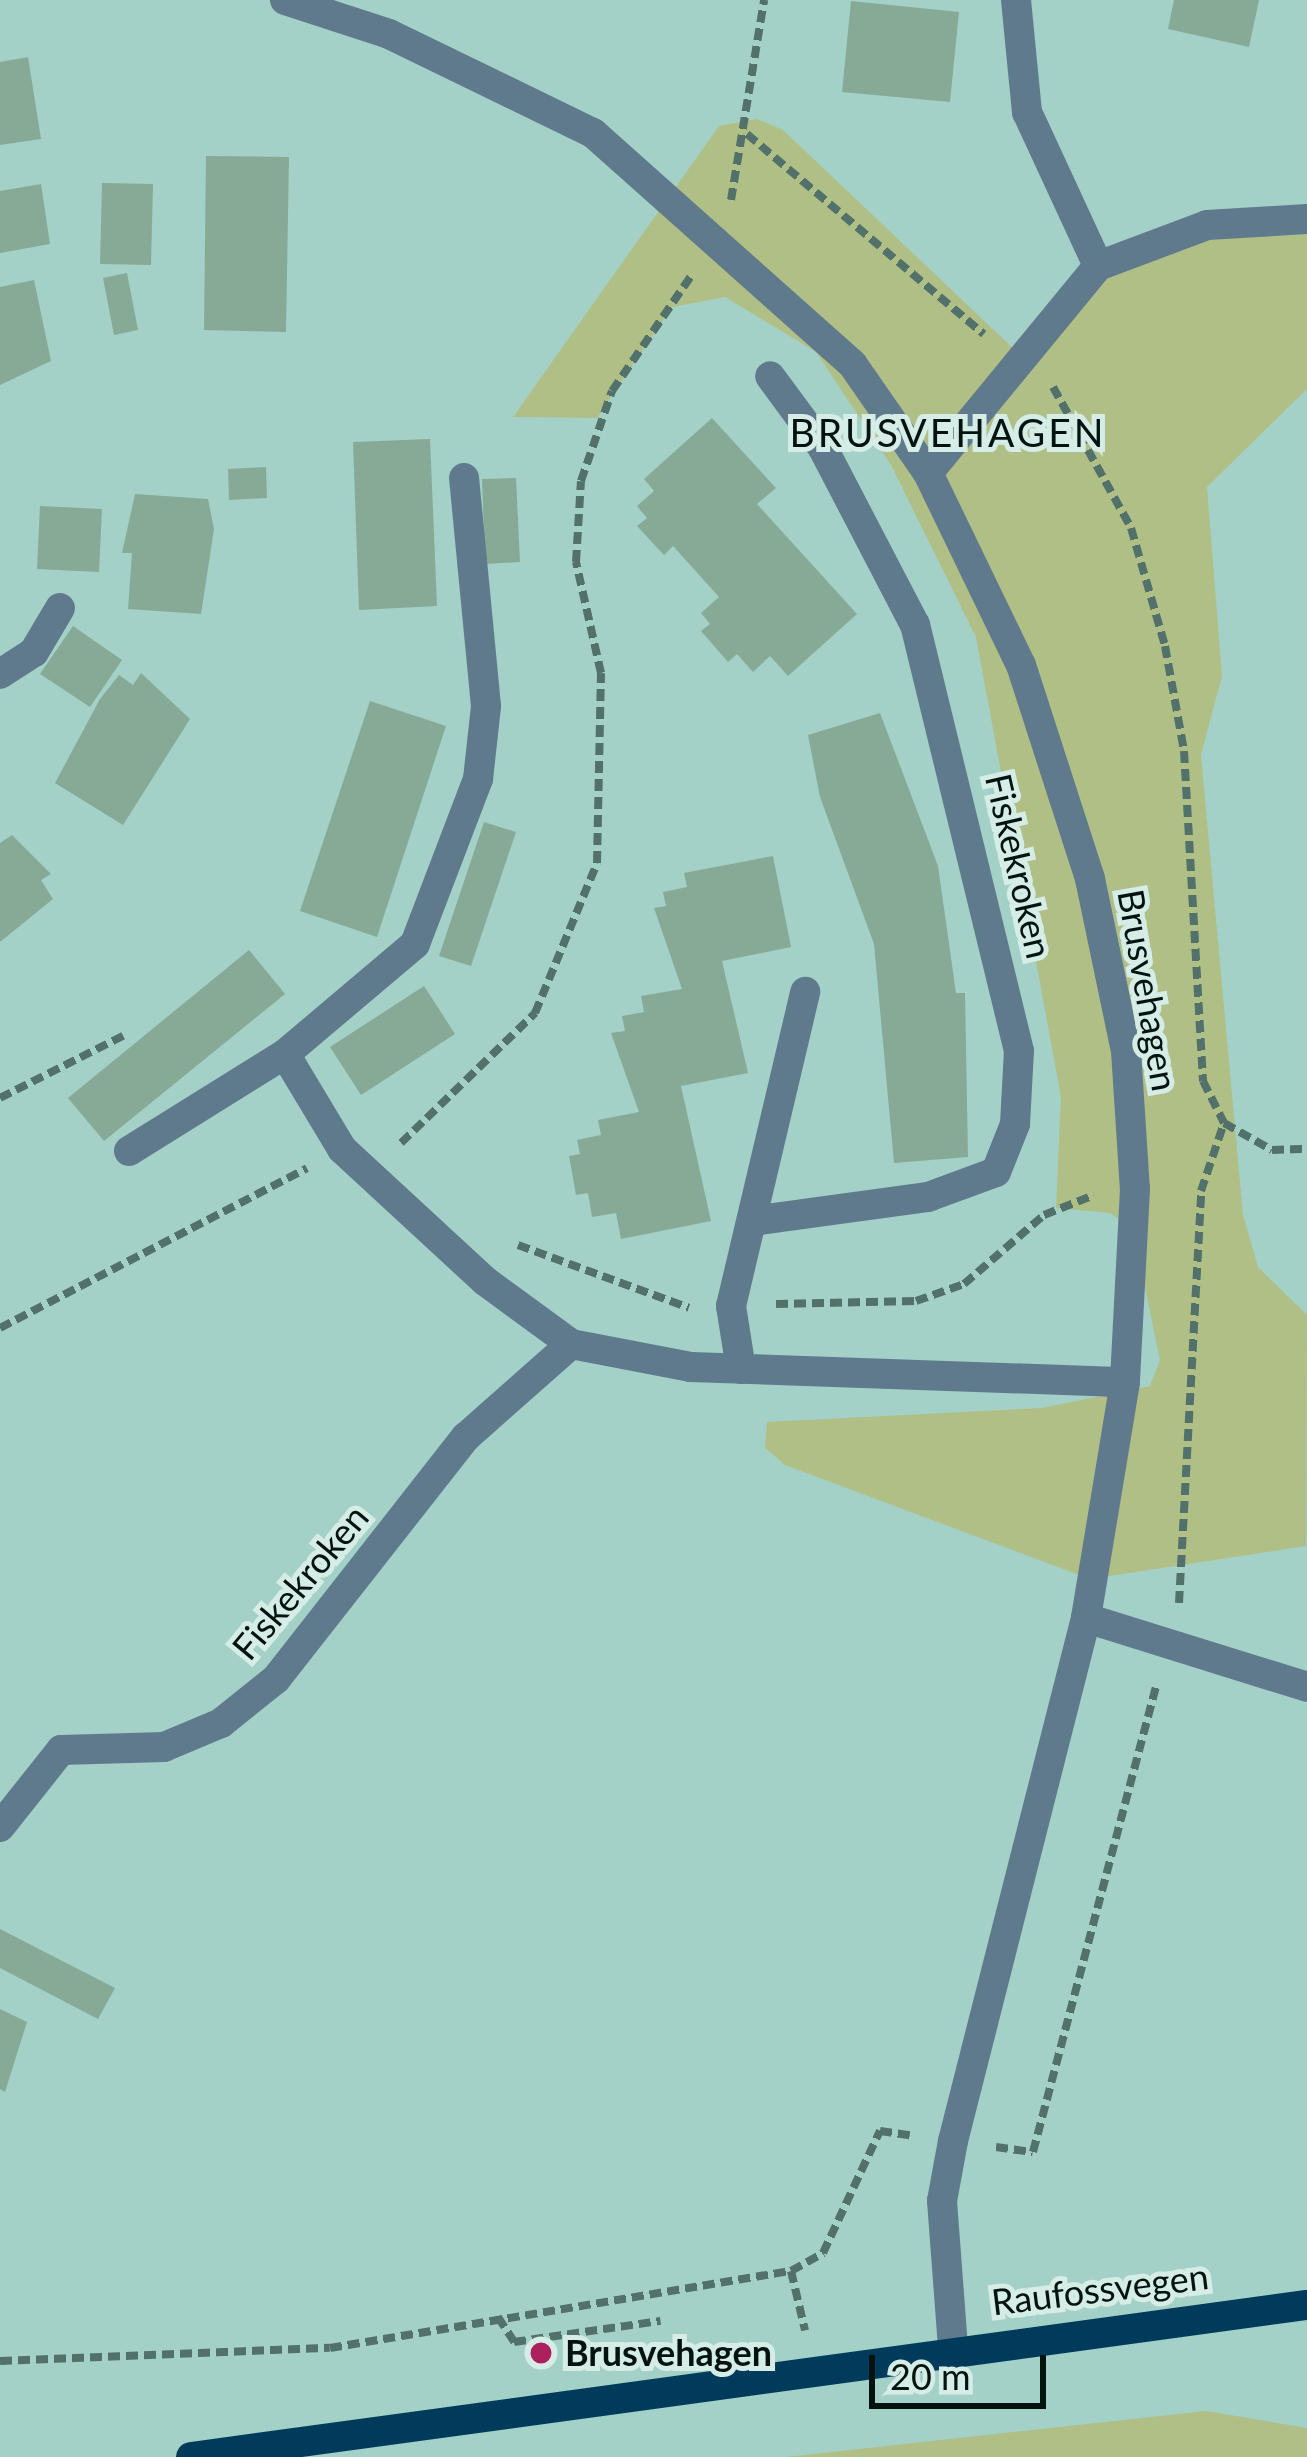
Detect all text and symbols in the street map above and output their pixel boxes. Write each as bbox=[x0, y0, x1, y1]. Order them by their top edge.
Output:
district label: BRUSVEHAGEN bbox=[790, 409, 1106, 455]
street label: Fiskekroken bbox=[977, 769, 1061, 963]
street label: Brusvehagen bbox=[1109, 886, 1187, 1094]
street label: Fiskekroken bbox=[223, 1496, 377, 1668]
street label: Raufossvegen bbox=[989, 2254, 1211, 2324]
place label: Brusvehagen bbox=[565, 2331, 772, 2375]
scale bar bbox=[875, 2331, 1052, 2405]
marker: Brusvehagen bbox=[528, 2340, 554, 2366]
text: 20 m bbox=[890, 2354, 971, 2398]

